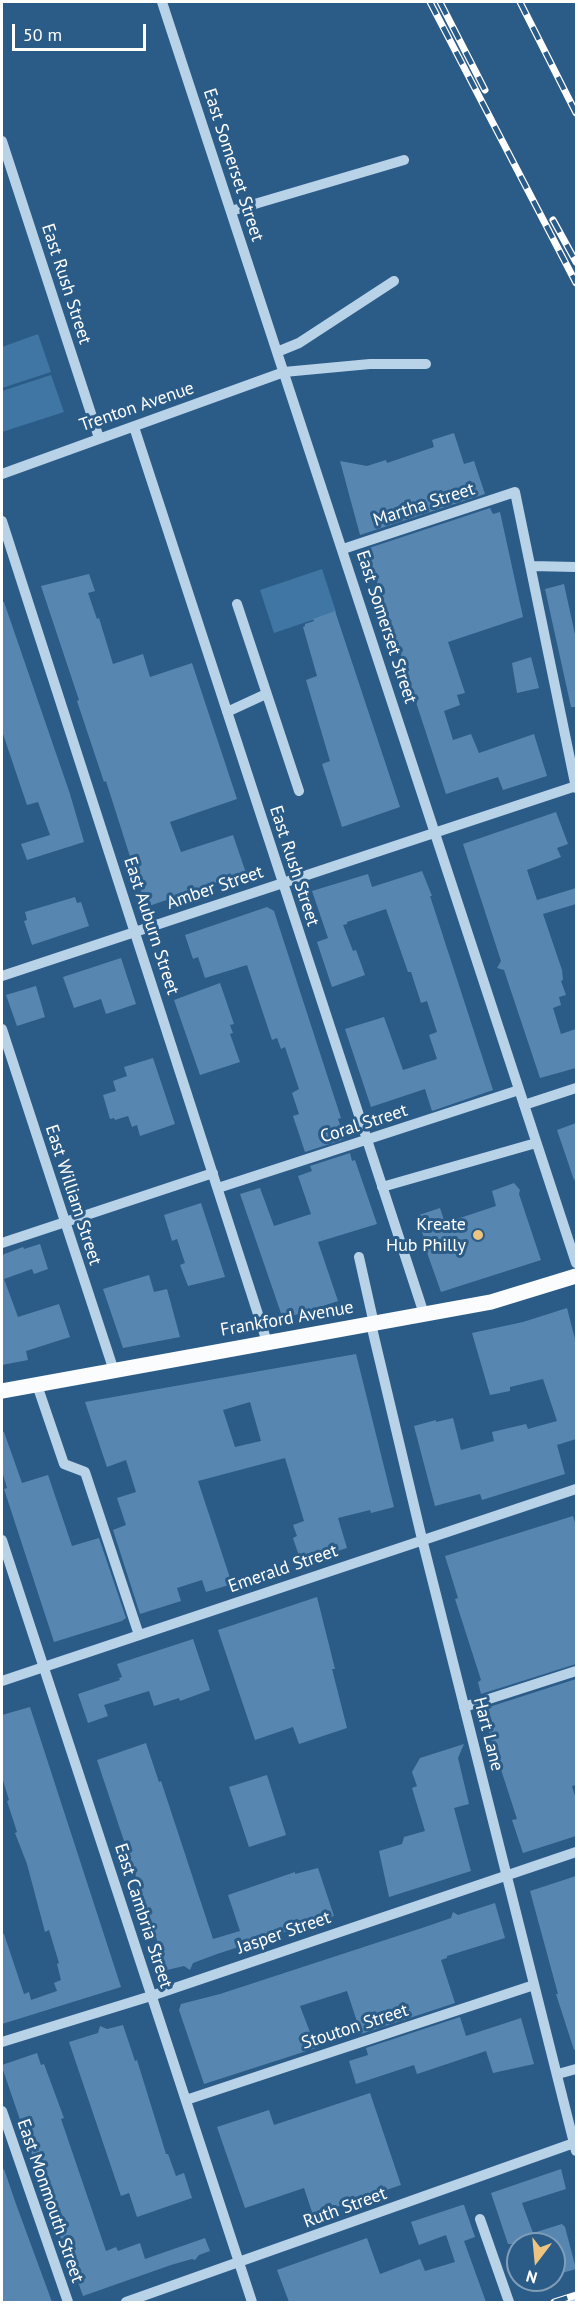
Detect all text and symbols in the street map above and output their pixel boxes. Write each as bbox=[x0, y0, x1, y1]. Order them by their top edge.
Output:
scale bar bbox=[15, 12, 148, 50]
text: 50 m bbox=[23, 23, 62, 46]
street label: East Somerset Street bbox=[198, 86, 268, 244]
street label: East Rush Street bbox=[36, 221, 96, 347]
street label: Trenton Avenue bbox=[77, 377, 197, 437]
street label: Martha Street bbox=[371, 478, 477, 532]
street label: East Somerset Street bbox=[351, 548, 421, 706]
street label: East Rush Street bbox=[264, 803, 324, 929]
street label: East Auburn Street bbox=[119, 854, 183, 998]
street label: Amber Street bbox=[164, 861, 266, 915]
street label: Coral Street bbox=[318, 1100, 410, 1148]
street label: East William Street bbox=[40, 1122, 106, 1268]
place label: Kreate Hub Philly bbox=[386, 1214, 466, 1256]
marker: Kreate Hub Philly bbox=[471, 1228, 485, 1242]
street label: Frankford Avenue bbox=[219, 1297, 355, 1341]
street label: Emerald Street bbox=[226, 1540, 340, 1598]
street label: Hart Lane bbox=[468, 1695, 508, 1773]
street label: East Cambria Street bbox=[109, 1841, 177, 1991]
street label: Jasper Street bbox=[234, 1907, 334, 1959]
street label: Stouton Street bbox=[299, 2000, 411, 2054]
street label: East Monmouth Street bbox=[12, 2116, 88, 2286]
street label: Ruth Street bbox=[300, 2183, 390, 2233]
north arrow bbox=[506, 2232, 566, 2292]
text: N bbox=[524, 2266, 539, 2288]

